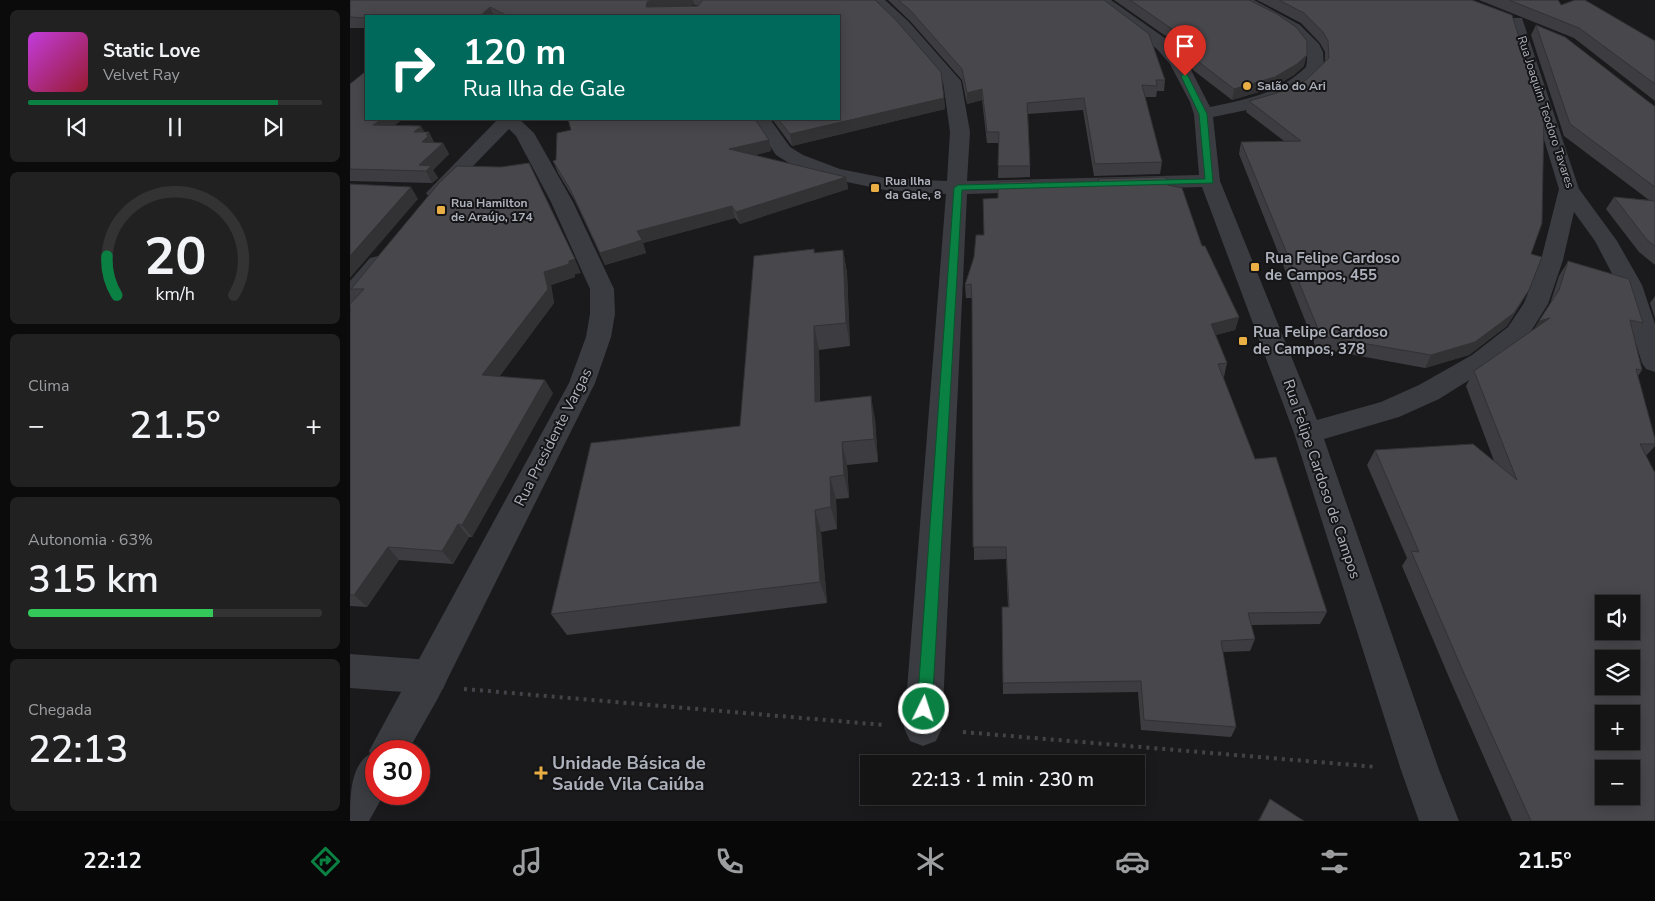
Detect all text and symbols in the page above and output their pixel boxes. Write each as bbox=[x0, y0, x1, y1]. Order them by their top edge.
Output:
pin bbox=[1164, 25, 1206, 76]
text: 120 m bbox=[463, 29, 566, 76]
icon: arrive bbox=[1171, 32, 1199, 60]
street label: Rua Joaquim Teodoro Tavares bbox=[1514, 34, 1578, 190]
icon: right bbox=[380, 35, 445, 100]
text: Static Love bbox=[103, 38, 200, 64]
text: Velvet Ray bbox=[103, 64, 180, 86]
text: Rua Ilha de Gale bbox=[463, 74, 625, 104]
place label: Salão do Ari bbox=[1257, 78, 1326, 94]
marker: Salão do Ari bbox=[1241, 80, 1253, 92]
icon: previous bbox=[63, 113, 91, 141]
icon: pause bbox=[161, 113, 189, 141]
icon: next bbox=[259, 113, 287, 141]
place label: Rua Ilha da Gale, 8 bbox=[885, 173, 941, 203]
marker: Rua Ilha da Gale, 8 bbox=[869, 182, 881, 194]
place label: Rua Hamilton de Araújo, 174 bbox=[451, 195, 533, 225]
marker: Rua Hamilton de Araújo, 174 bbox=[435, 204, 447, 216]
text: 20 bbox=[144, 221, 206, 292]
place label: Rua Felipe Cardoso de Campos, 455 bbox=[1265, 248, 1400, 285]
marker: Rua Felipe Cardoso de Campos, 455 bbox=[1249, 261, 1261, 273]
text: km/h bbox=[155, 282, 195, 306]
place label: Rua Felipe Cardoso de Campos, 378 bbox=[1253, 322, 1388, 359]
marker: Rua Felipe Cardoso de Campos, 378 bbox=[1237, 335, 1249, 347]
street label: Rua Presidente Vargas bbox=[509, 365, 597, 509]
text: Clima bbox=[28, 375, 69, 397]
street label: Rua Felipe Cardoso de Campos bbox=[1278, 377, 1366, 581]
text: 21.5° bbox=[129, 400, 221, 451]
text: − bbox=[28, 407, 45, 445]
text: + bbox=[305, 407, 322, 445]
text: Autonomia · 63% bbox=[28, 529, 153, 551]
text: 315 km bbox=[28, 554, 159, 605]
map controls bbox=[1595, 595, 1640, 805]
button: sound bbox=[1595, 595, 1640, 640]
button: layers bbox=[1595, 650, 1640, 695]
position arrow bbox=[897, 682, 949, 734]
text: Chegada bbox=[28, 699, 92, 721]
button: + bbox=[1595, 705, 1640, 750]
text: 22:13 bbox=[28, 724, 128, 775]
speed limit sign: 30 bbox=[365, 740, 430, 805]
place label: Unidade Básica de Saúde Vila Caiúba bbox=[552, 751, 706, 796]
button: − bbox=[1595, 760, 1640, 805]
marker: Unidade Básica de Saúde Vila Caiúba bbox=[534, 766, 548, 780]
text: 22:13 · 1 min · 230 m bbox=[911, 767, 1094, 793]
icon: directions bbox=[308, 844, 343, 879]
icon: music bbox=[510, 844, 545, 879]
icon: phone bbox=[712, 844, 747, 879]
icon: climate bbox=[913, 844, 948, 879]
icon: car bbox=[1115, 844, 1150, 879]
icon: filters bbox=[1317, 844, 1352, 879]
text: 22:12 bbox=[83, 846, 142, 876]
text: 21.5° bbox=[1518, 846, 1572, 876]

